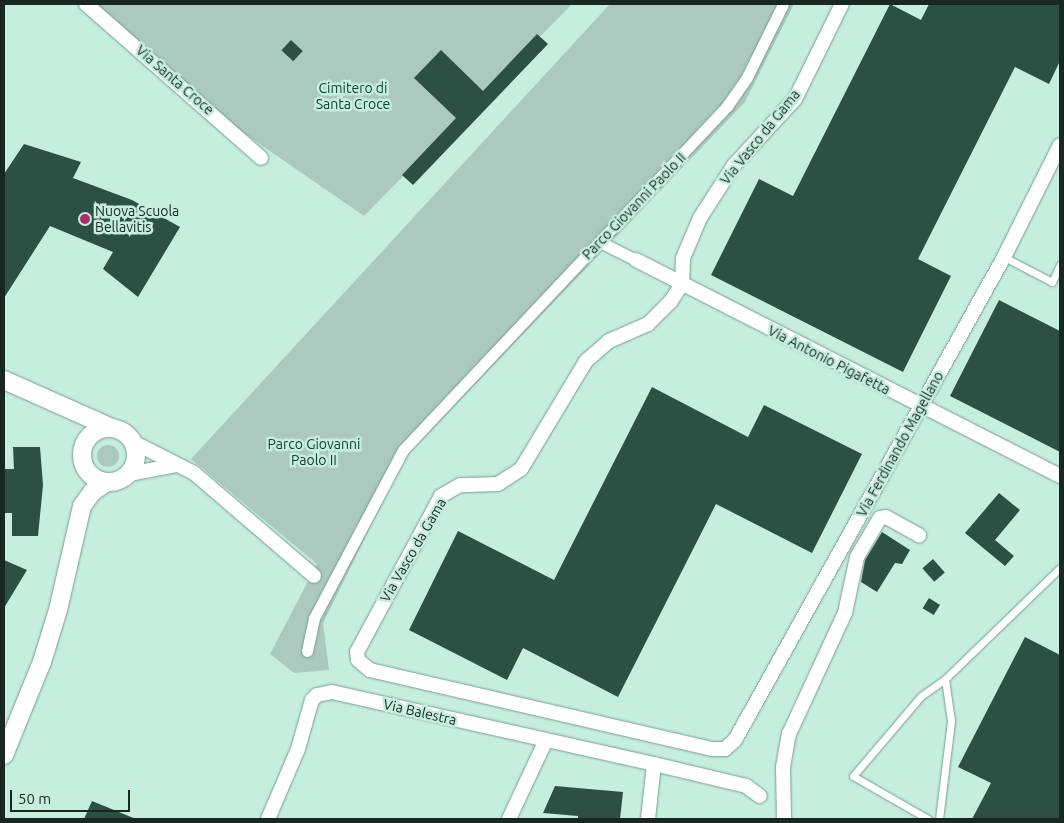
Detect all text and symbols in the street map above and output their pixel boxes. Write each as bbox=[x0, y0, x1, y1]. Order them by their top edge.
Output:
street label: Via Santa Croce bbox=[133, 42, 217, 118]
park label: Cimitero di Santa Croce bbox=[316, 80, 390, 112]
street label: Via Vasco da Gama bbox=[717, 86, 803, 188]
street label: Parco Giovanni Paolo II bbox=[579, 149, 689, 263]
place label: Nuova Scuola Bellavitis bbox=[95, 203, 179, 236]
marker: Nuova Scuola Bellavitis bbox=[79, 213, 91, 225]
street label: Via Antonio Pigafetta bbox=[765, 322, 893, 398]
street label: Via Ferdinando Magellano bbox=[853, 368, 947, 520]
park label: Parco Giovanni Paolo II bbox=[268, 436, 360, 468]
street label: Via Vasco da Gama bbox=[376, 495, 450, 605]
street label: Via Balestra bbox=[382, 695, 458, 729]
scale bar bbox=[12, 780, 132, 812]
text: 50 m bbox=[18, 790, 51, 807]

